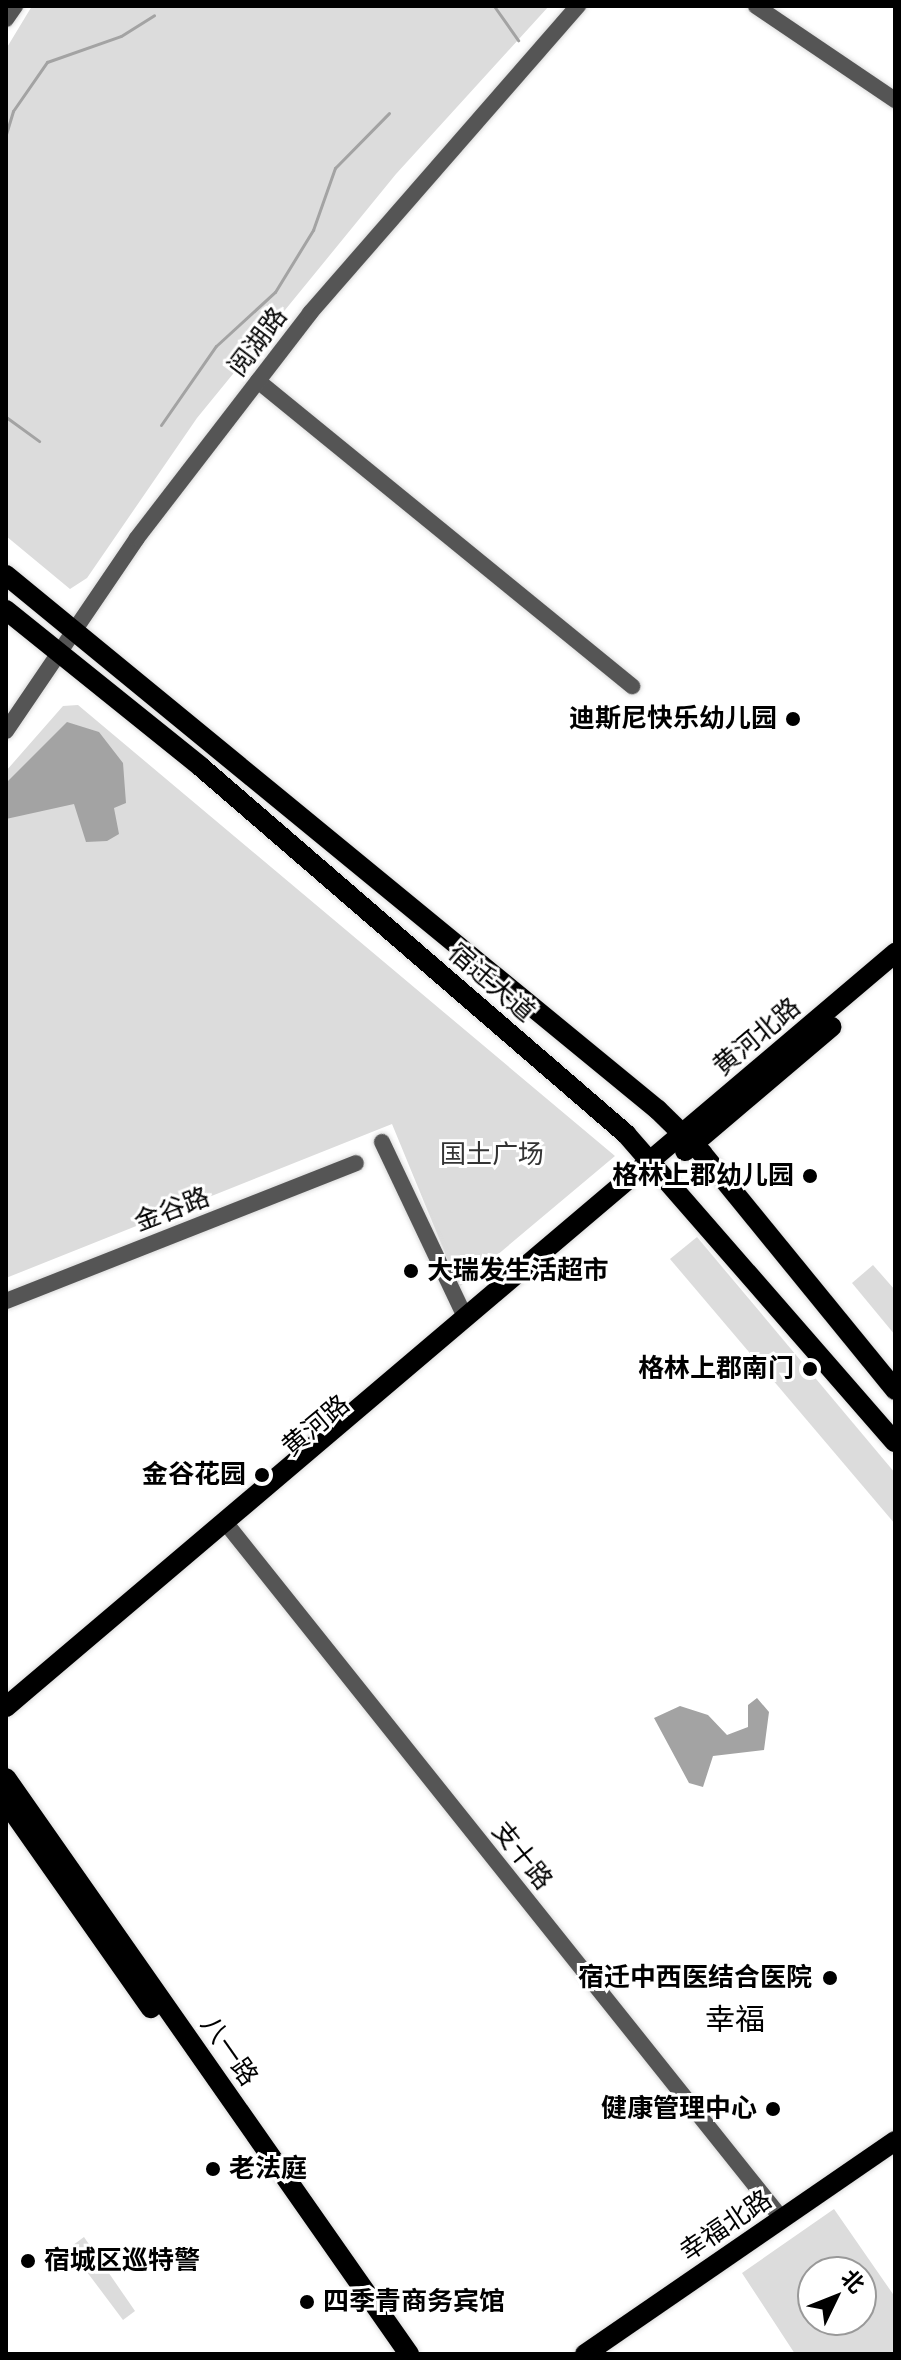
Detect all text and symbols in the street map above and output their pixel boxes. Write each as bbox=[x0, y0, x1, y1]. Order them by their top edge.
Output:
street label: 阅湖路 bbox=[222, 301, 294, 383]
place label: 迪斯尼快乐幼儿园 bbox=[569, 703, 777, 735]
marker: 迪斯尼快乐幼儿园 bbox=[784, 710, 802, 728]
street label: 宿迁大道 bbox=[442, 937, 540, 1029]
street label: 黄河北路 bbox=[707, 992, 807, 1082]
park label: 国土广场 bbox=[440, 1139, 544, 1171]
place label: 格林上郡幼儿园 bbox=[612, 1160, 794, 1192]
marker: 格林上郡幼儿园 bbox=[801, 1167, 819, 1185]
street label: 金谷路 bbox=[130, 1181, 214, 1239]
place label: 大瑞发生活超市 bbox=[427, 1255, 609, 1287]
marker: 大瑞发生活超市 bbox=[402, 1262, 420, 1280]
place label: 格林上郡南门 bbox=[638, 1353, 794, 1385]
marker: 格林上郡南门 bbox=[801, 1360, 819, 1378]
street label: 黄河路 bbox=[276, 1389, 356, 1463]
place label: 金谷花园 bbox=[142, 1459, 246, 1491]
marker: 金谷花园 bbox=[253, 1466, 271, 1484]
street label: 支十路 bbox=[485, 1816, 559, 1896]
place label: 宿迁中西医结合医院 bbox=[578, 1962, 812, 1994]
marker: 宿迁中西医结合医院 bbox=[819, 1967, 841, 1989]
district label: 幸福 bbox=[705, 2002, 765, 2038]
street label: 八一路 bbox=[194, 2010, 264, 2092]
place label: 健康管理中心 bbox=[601, 2093, 757, 2125]
marker: 健康管理中心 bbox=[764, 2100, 782, 2118]
place label: 老法庭 bbox=[229, 2153, 307, 2185]
marker: 老法庭 bbox=[204, 2160, 222, 2178]
street label: 幸福北路 bbox=[674, 2184, 778, 2268]
place label: 宿城区巡特警 bbox=[44, 2245, 200, 2277]
marker: 宿城区巡特警 bbox=[19, 2252, 37, 2270]
north arrow bbox=[797, 2256, 877, 2336]
text: 北 bbox=[835, 2263, 871, 2299]
place label: 四季青商务宾馆 bbox=[323, 2286, 505, 2318]
marker: 四季青商务宾馆 bbox=[298, 2293, 316, 2311]

